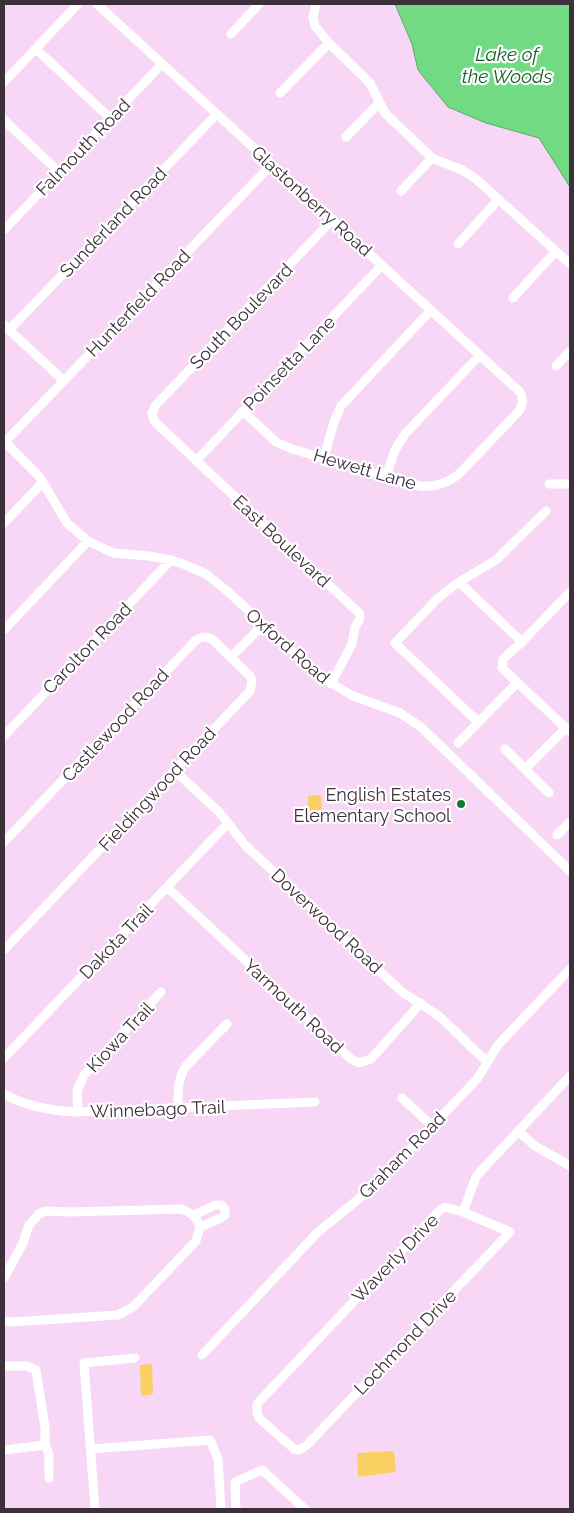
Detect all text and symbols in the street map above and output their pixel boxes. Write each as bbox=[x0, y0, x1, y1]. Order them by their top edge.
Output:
water label: Lake of the Woods bbox=[462, 43, 552, 87]
street label: Falmouth Road bbox=[32, 94, 134, 200]
street label: Glastonberry Road bbox=[247, 141, 377, 261]
street label: Sunderland Road bbox=[55, 163, 171, 281]
street label: Hunterfield Road bbox=[82, 245, 194, 361]
street label: South Boulevard bbox=[185, 259, 297, 373]
street label: Poinsetta Lane bbox=[239, 311, 340, 415]
street label: Hewett Lane bbox=[311, 444, 419, 494]
street label: East Boulevard bbox=[229, 491, 335, 591]
street label: Carolton Road bbox=[38, 598, 136, 698]
street label: Oxford Road bbox=[242, 604, 334, 688]
street label: Castlewood Road bbox=[57, 664, 173, 786]
street label: Fieldingwood Road bbox=[94, 723, 220, 855]
place label: English Estates Elementary School bbox=[293, 784, 451, 826]
marker: English Estates Elementary School bbox=[455, 798, 467, 810]
street label: Doverwood Road bbox=[267, 864, 387, 978]
street label: Dakota Trail bbox=[75, 899, 157, 983]
street label: Yarmouth Road bbox=[240, 955, 348, 1057]
street label: Kiowa Trail bbox=[82, 997, 158, 1077]
street label: Winnebago Trail bbox=[90, 1096, 226, 1122]
street label: Graham Road bbox=[354, 1107, 450, 1203]
street label: Waverly Drive bbox=[348, 1209, 443, 1307]
street label: Lochmond Drive bbox=[350, 1285, 461, 1399]

